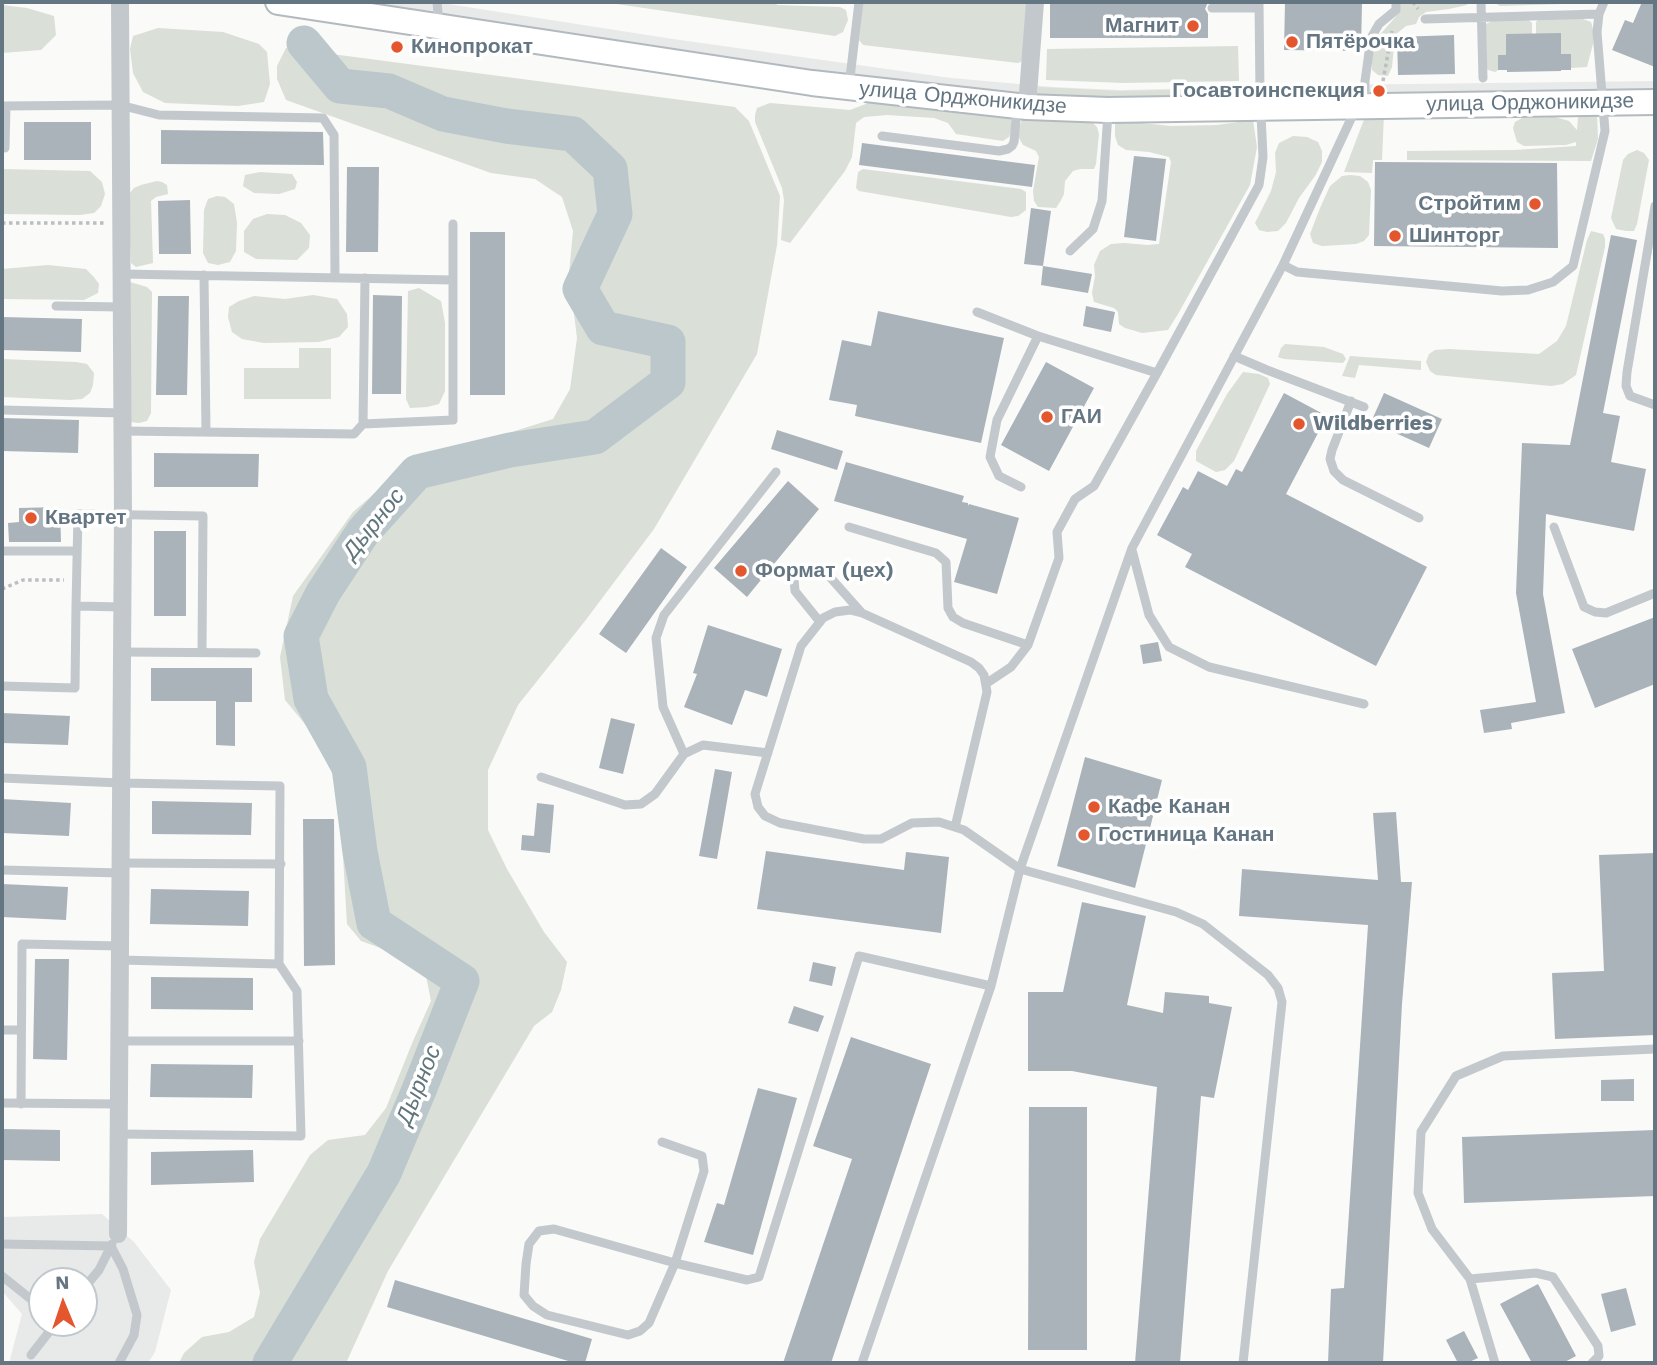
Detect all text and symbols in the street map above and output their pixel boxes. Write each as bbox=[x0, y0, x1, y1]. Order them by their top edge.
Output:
place label: Магнит bbox=[1105, 13, 1179, 39]
marker: Магнит bbox=[1185, 18, 1201, 34]
place label: Пятёрочка bbox=[1306, 29, 1415, 55]
place label: Кинопрокат bbox=[411, 34, 533, 60]
marker: Пятёрочка bbox=[1284, 34, 1300, 50]
marker: Кинопрокат bbox=[389, 39, 405, 55]
street label: улица Орджоникидзе bbox=[858, 76, 1068, 120]
place label: Госавтоинспекция bbox=[1172, 78, 1365, 104]
marker: Госавтоинспекция bbox=[1371, 83, 1387, 99]
street label: улица Орджоникидзе bbox=[1426, 89, 1634, 117]
place label: Стройтим bbox=[1418, 191, 1521, 217]
marker: Стройтим bbox=[1527, 196, 1543, 212]
place label: Шинторг bbox=[1409, 223, 1500, 249]
marker: Шинторг bbox=[1387, 228, 1403, 244]
place label: ГАИ bbox=[1061, 404, 1102, 430]
marker: ГАИ bbox=[1039, 409, 1055, 425]
place label: Wildberries bbox=[1313, 411, 1433, 437]
marker: Wildberries bbox=[1291, 416, 1307, 432]
water label: Дырнос bbox=[337, 483, 411, 565]
place label: Квартет bbox=[45, 505, 127, 531]
marker: Квартет bbox=[23, 510, 39, 526]
place label: Формат (цех) bbox=[755, 558, 894, 584]
marker: Формат (цех) bbox=[733, 563, 749, 579]
place label: Кафе Канан bbox=[1108, 794, 1230, 820]
marker: Кафе Канан bbox=[1086, 799, 1102, 815]
place label: Гостиница Канан bbox=[1098, 822, 1275, 848]
marker: Гостиница Канан bbox=[1076, 827, 1092, 843]
water label: Дырнос bbox=[391, 1041, 447, 1129]
north arrow bbox=[28, 1267, 98, 1337]
text: N bbox=[55, 1271, 70, 1294]

